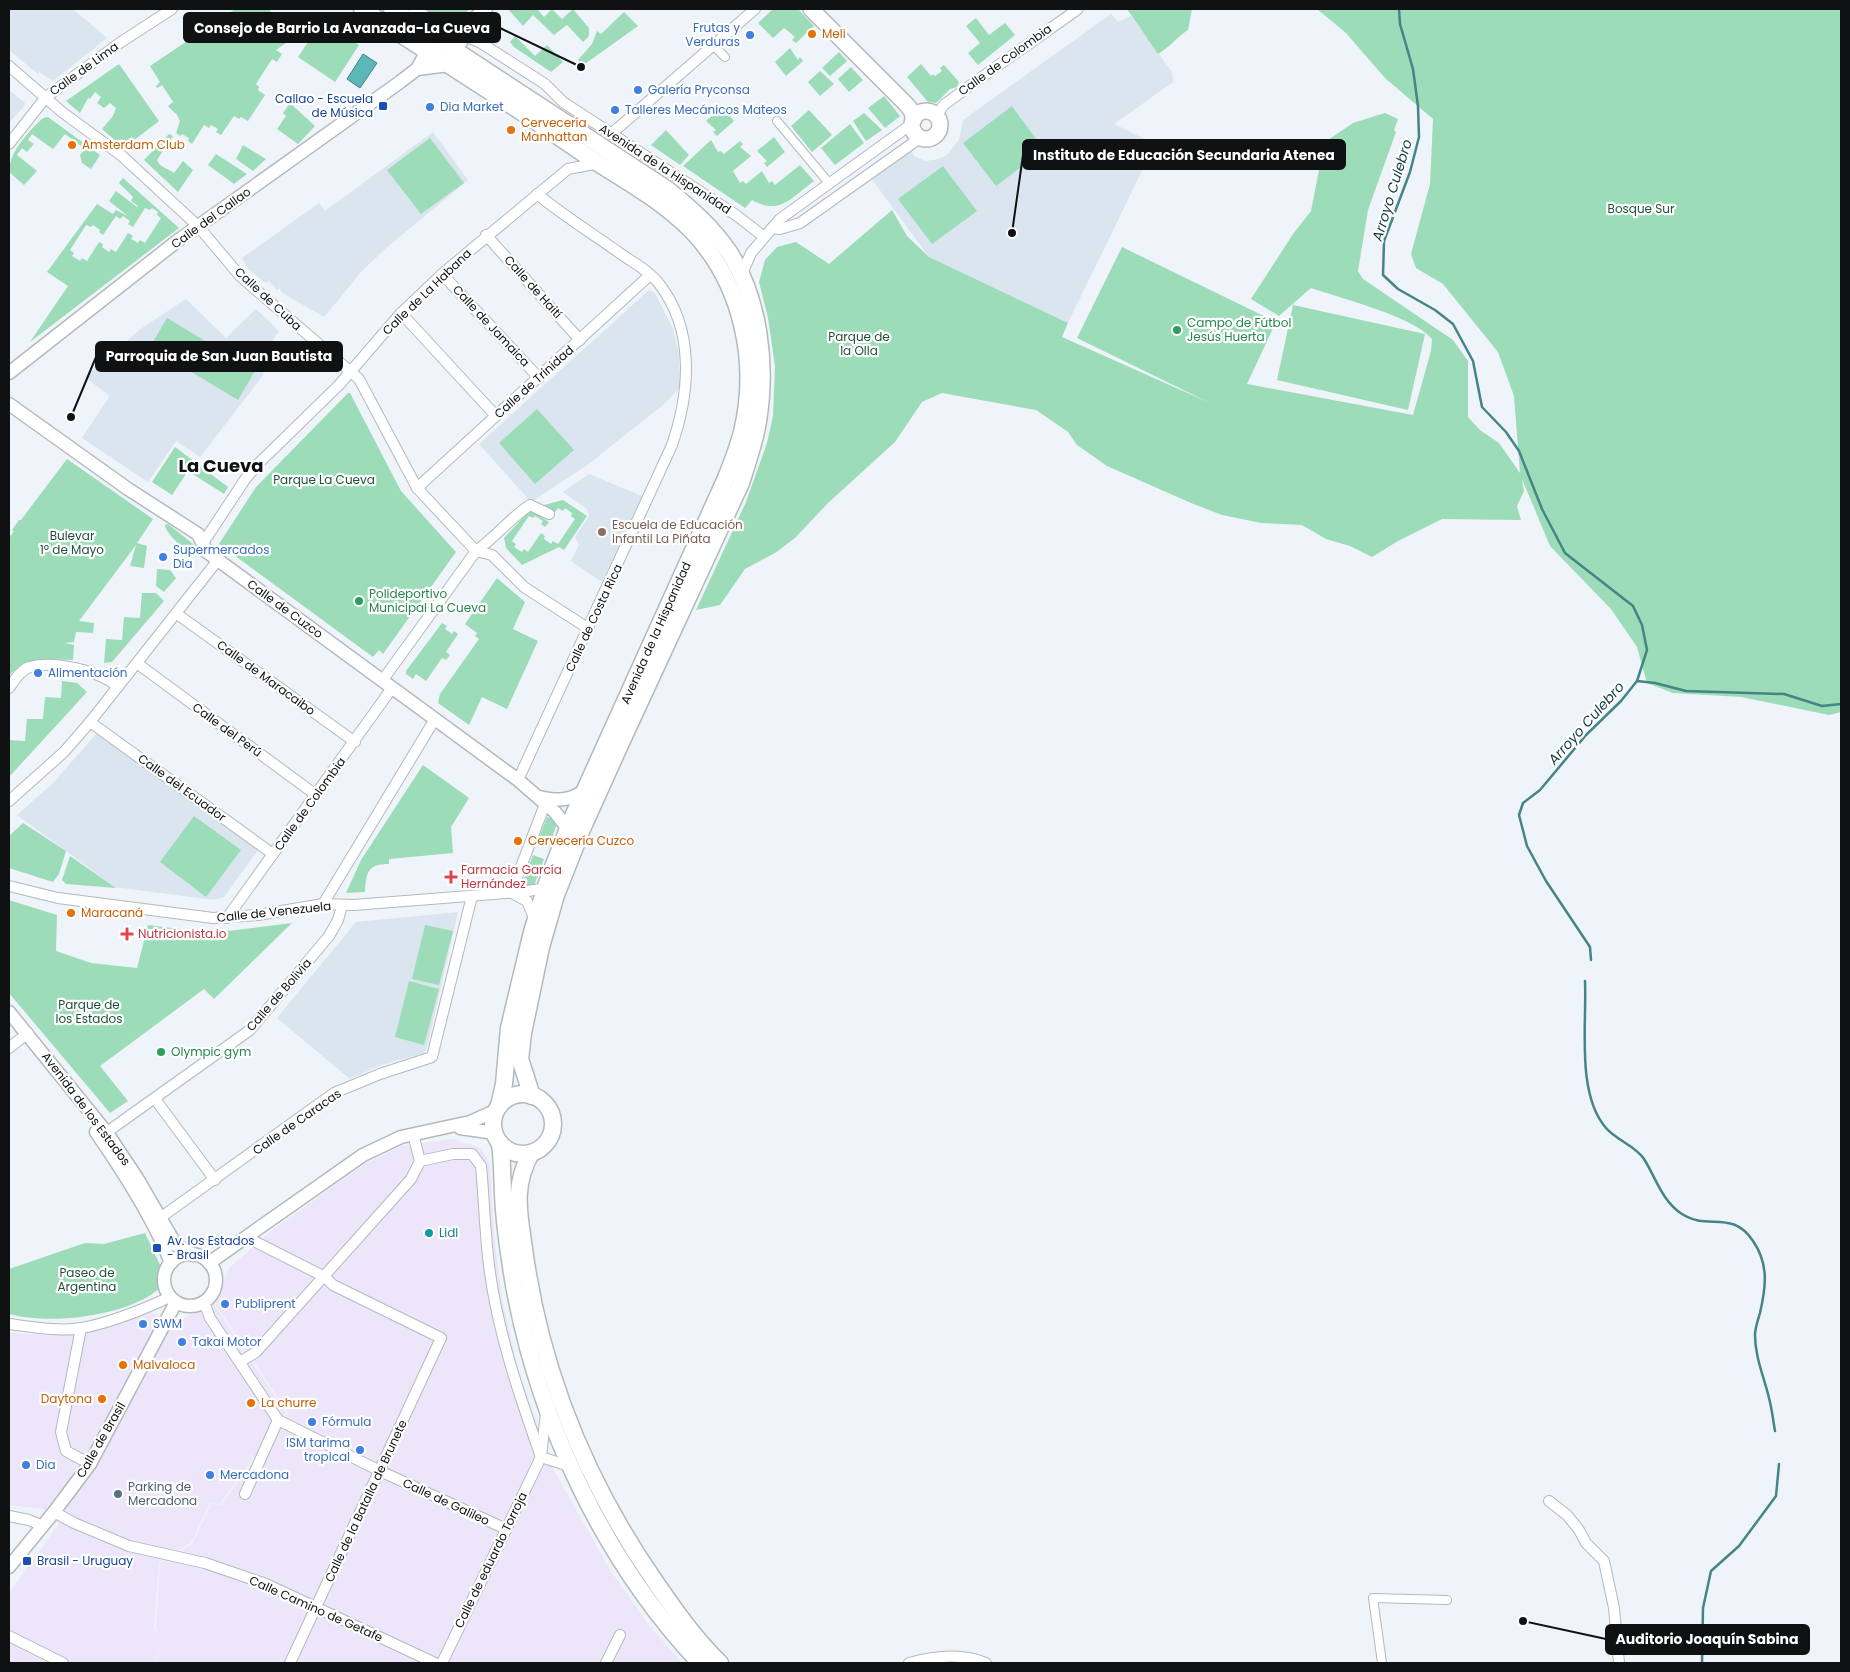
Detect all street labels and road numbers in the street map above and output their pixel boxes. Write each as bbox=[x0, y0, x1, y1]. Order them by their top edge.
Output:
street label: Calle de Colombia bbox=[954, 20, 1055, 99]
street label: Calle de Lima bbox=[46, 38, 122, 99]
street label: Avenida de la Hispanidad bbox=[596, 119, 735, 218]
street label: Calle del Callao bbox=[167, 183, 254, 252]
street label: Calle de La Habana bbox=[378, 245, 475, 339]
street label: Calle de Haití bbox=[500, 251, 566, 322]
street label: Calle de Cuba bbox=[231, 263, 306, 334]
street label: Calle de Jamaica bbox=[449, 281, 534, 370]
street label: Calle de Trinidad bbox=[490, 341, 577, 422]
street label: Avenida de la Hispanidad bbox=[616, 559, 695, 707]
street label: Calle de Costa Rica bbox=[561, 561, 626, 674]
street label: Calle de Cuzco bbox=[244, 575, 327, 642]
street label: Calle de Maracaibo bbox=[214, 636, 319, 719]
street label: Calle del Perú bbox=[189, 699, 266, 761]
street label: Calle del Ecuador bbox=[135, 750, 230, 826]
street label: Calle de Colombia bbox=[270, 753, 349, 854]
street label: Calle de Venezuela bbox=[216, 897, 332, 926]
street label: Calle de Bolivia bbox=[242, 955, 315, 1035]
street label: Avenida de los Estados bbox=[38, 1048, 135, 1169]
street label: Calle de Caracas bbox=[249, 1085, 344, 1158]
street label: Calle de Brasil bbox=[72, 1399, 129, 1481]
street label: Calle de la Batalla de Brunete bbox=[320, 1417, 411, 1585]
street label: Calle de Galileo bbox=[400, 1474, 493, 1529]
street label: Calle de eduardo Torroja bbox=[450, 1489, 531, 1631]
street label: Calle Camino de Getafe bbox=[247, 1571, 386, 1646]

